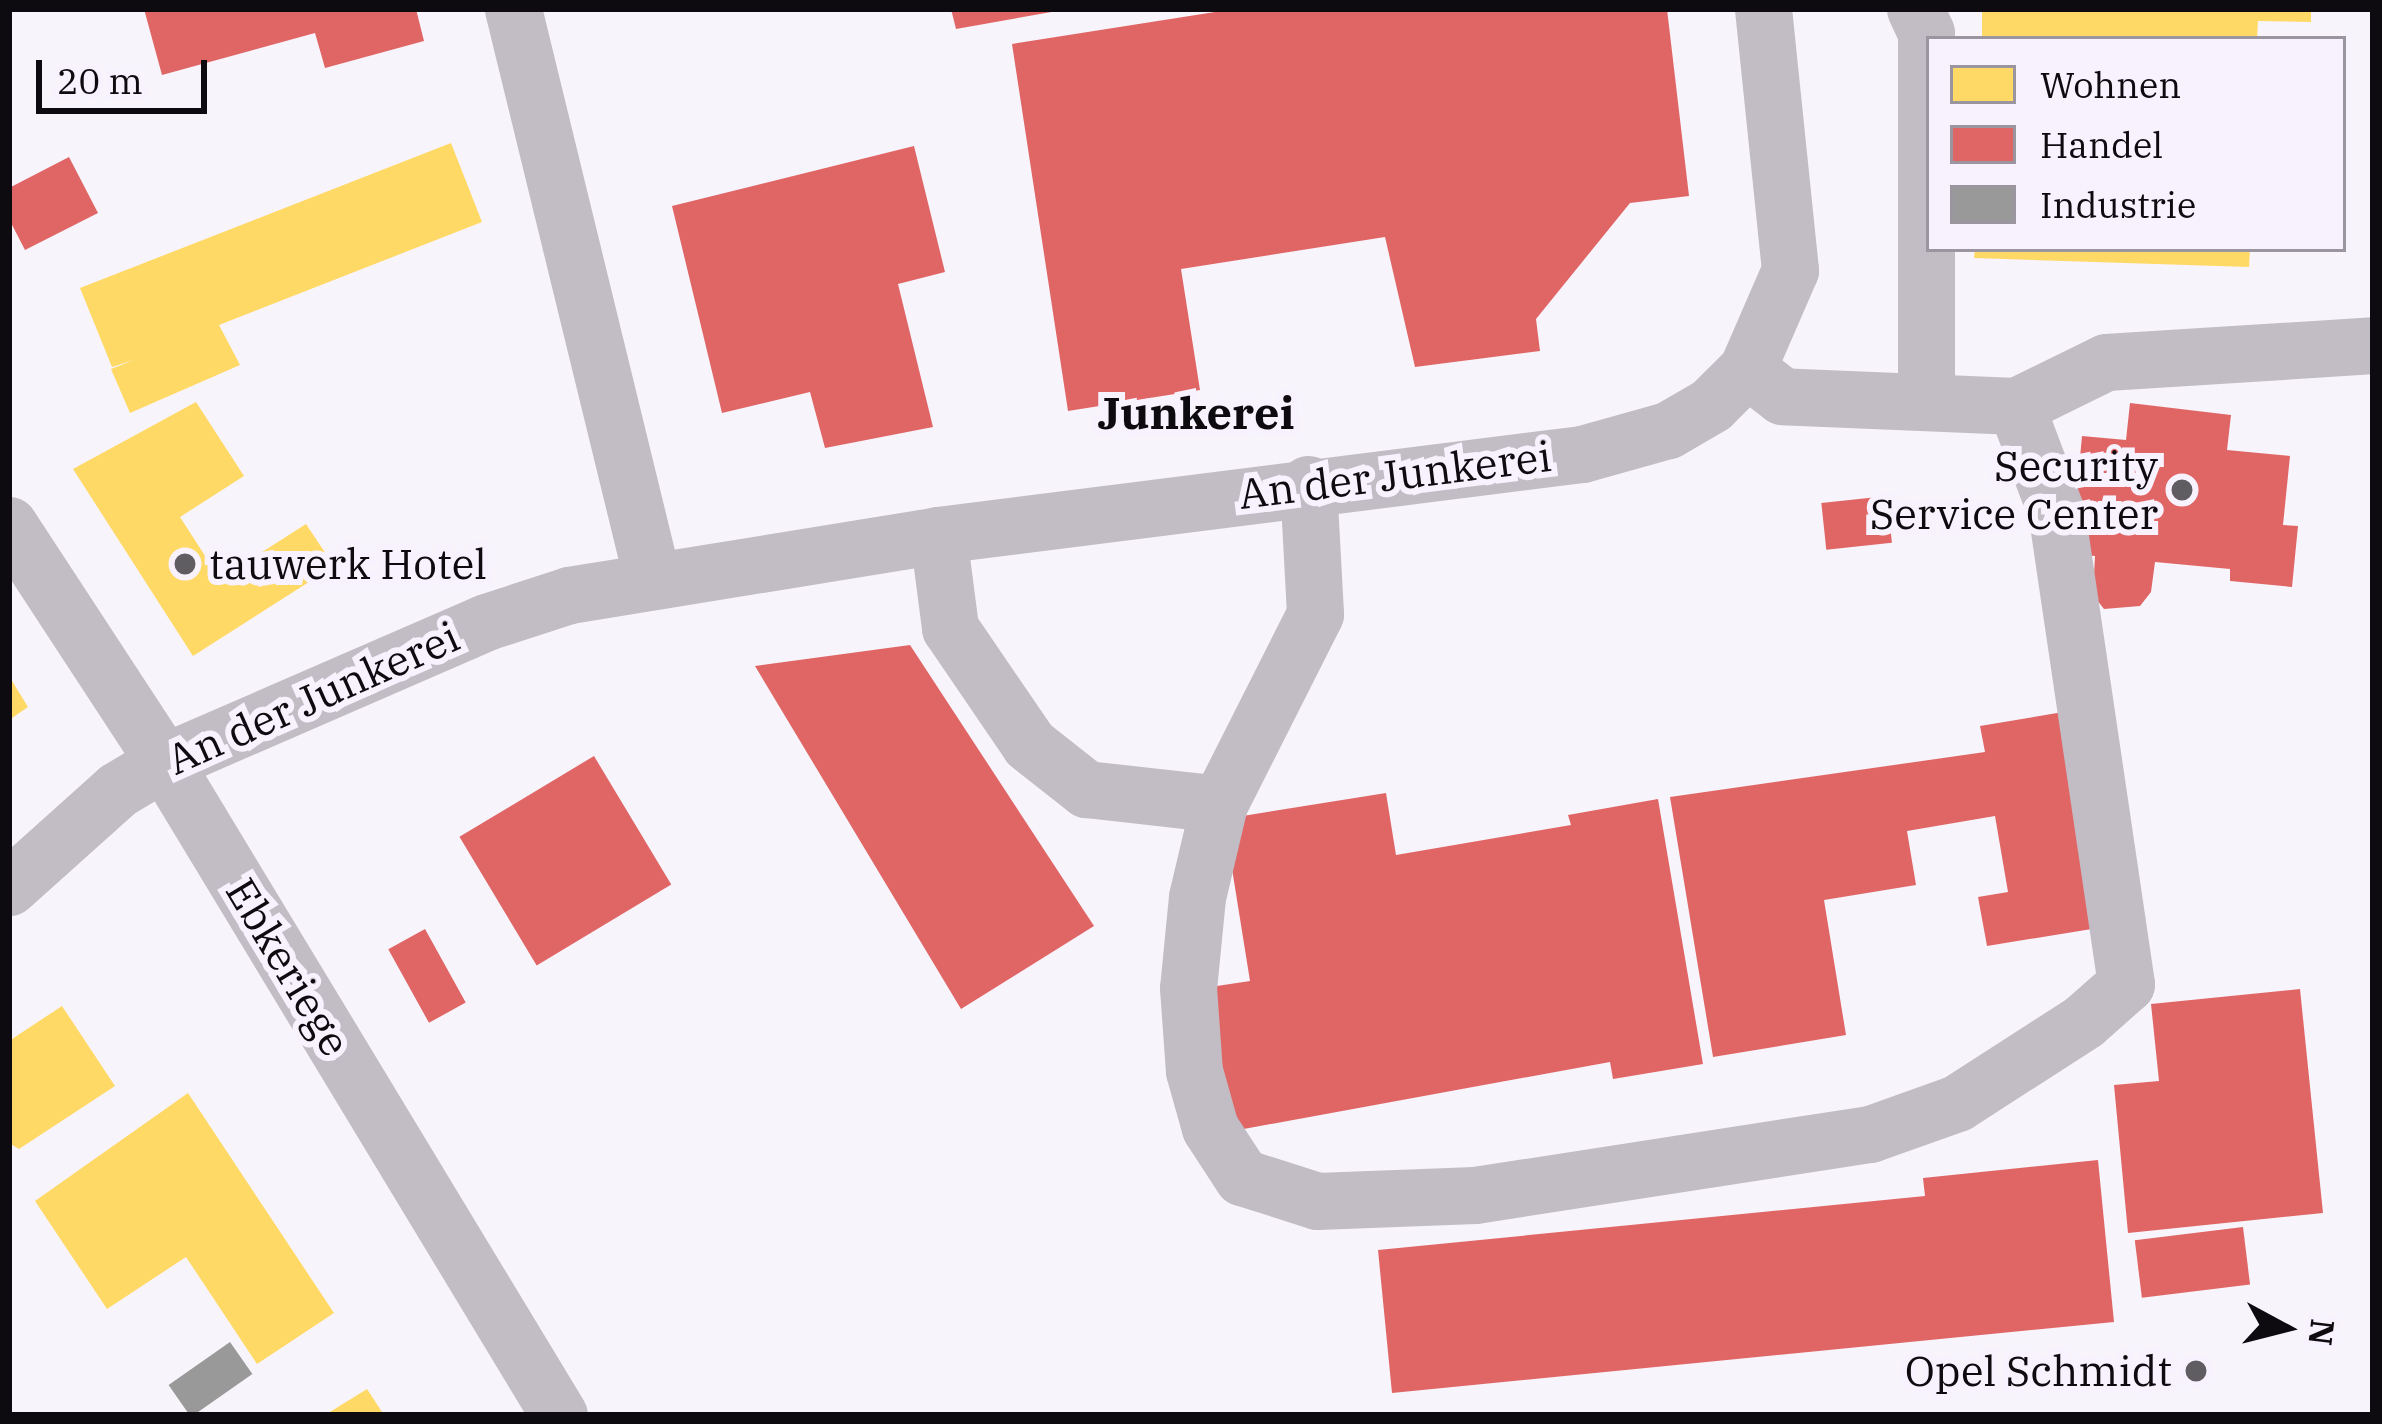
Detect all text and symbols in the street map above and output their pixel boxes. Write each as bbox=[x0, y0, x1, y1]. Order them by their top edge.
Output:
scale bar bbox=[42, 36, 213, 110]
legend bbox=[1926, 36, 2346, 252]
text: 20 m bbox=[57, 57, 143, 104]
text: Wohnen bbox=[2040, 61, 2181, 108]
text: Handel bbox=[2040, 121, 2163, 168]
text: Industrie bbox=[2040, 181, 2196, 228]
district label: Junkerei bbox=[1097, 386, 1295, 440]
street label: An der Junkerei bbox=[1236, 431, 1554, 519]
place label: Security Service Center bbox=[1870, 441, 2158, 540]
marker: Security Service Center bbox=[2169, 477, 2195, 503]
place label: tauwerk Hotel bbox=[209, 539, 487, 589]
marker: tauwerk Hotel bbox=[172, 551, 198, 577]
street label: An der Junkerei bbox=[159, 611, 467, 785]
street label: Ebkeriege bbox=[215, 869, 361, 1065]
north arrow bbox=[2226, 1268, 2346, 1388]
text: N bbox=[2299, 1317, 2345, 1348]
place label: Opel Schmidt bbox=[1905, 1346, 2172, 1396]
marker: Opel Schmidt bbox=[2183, 1358, 2209, 1384]

